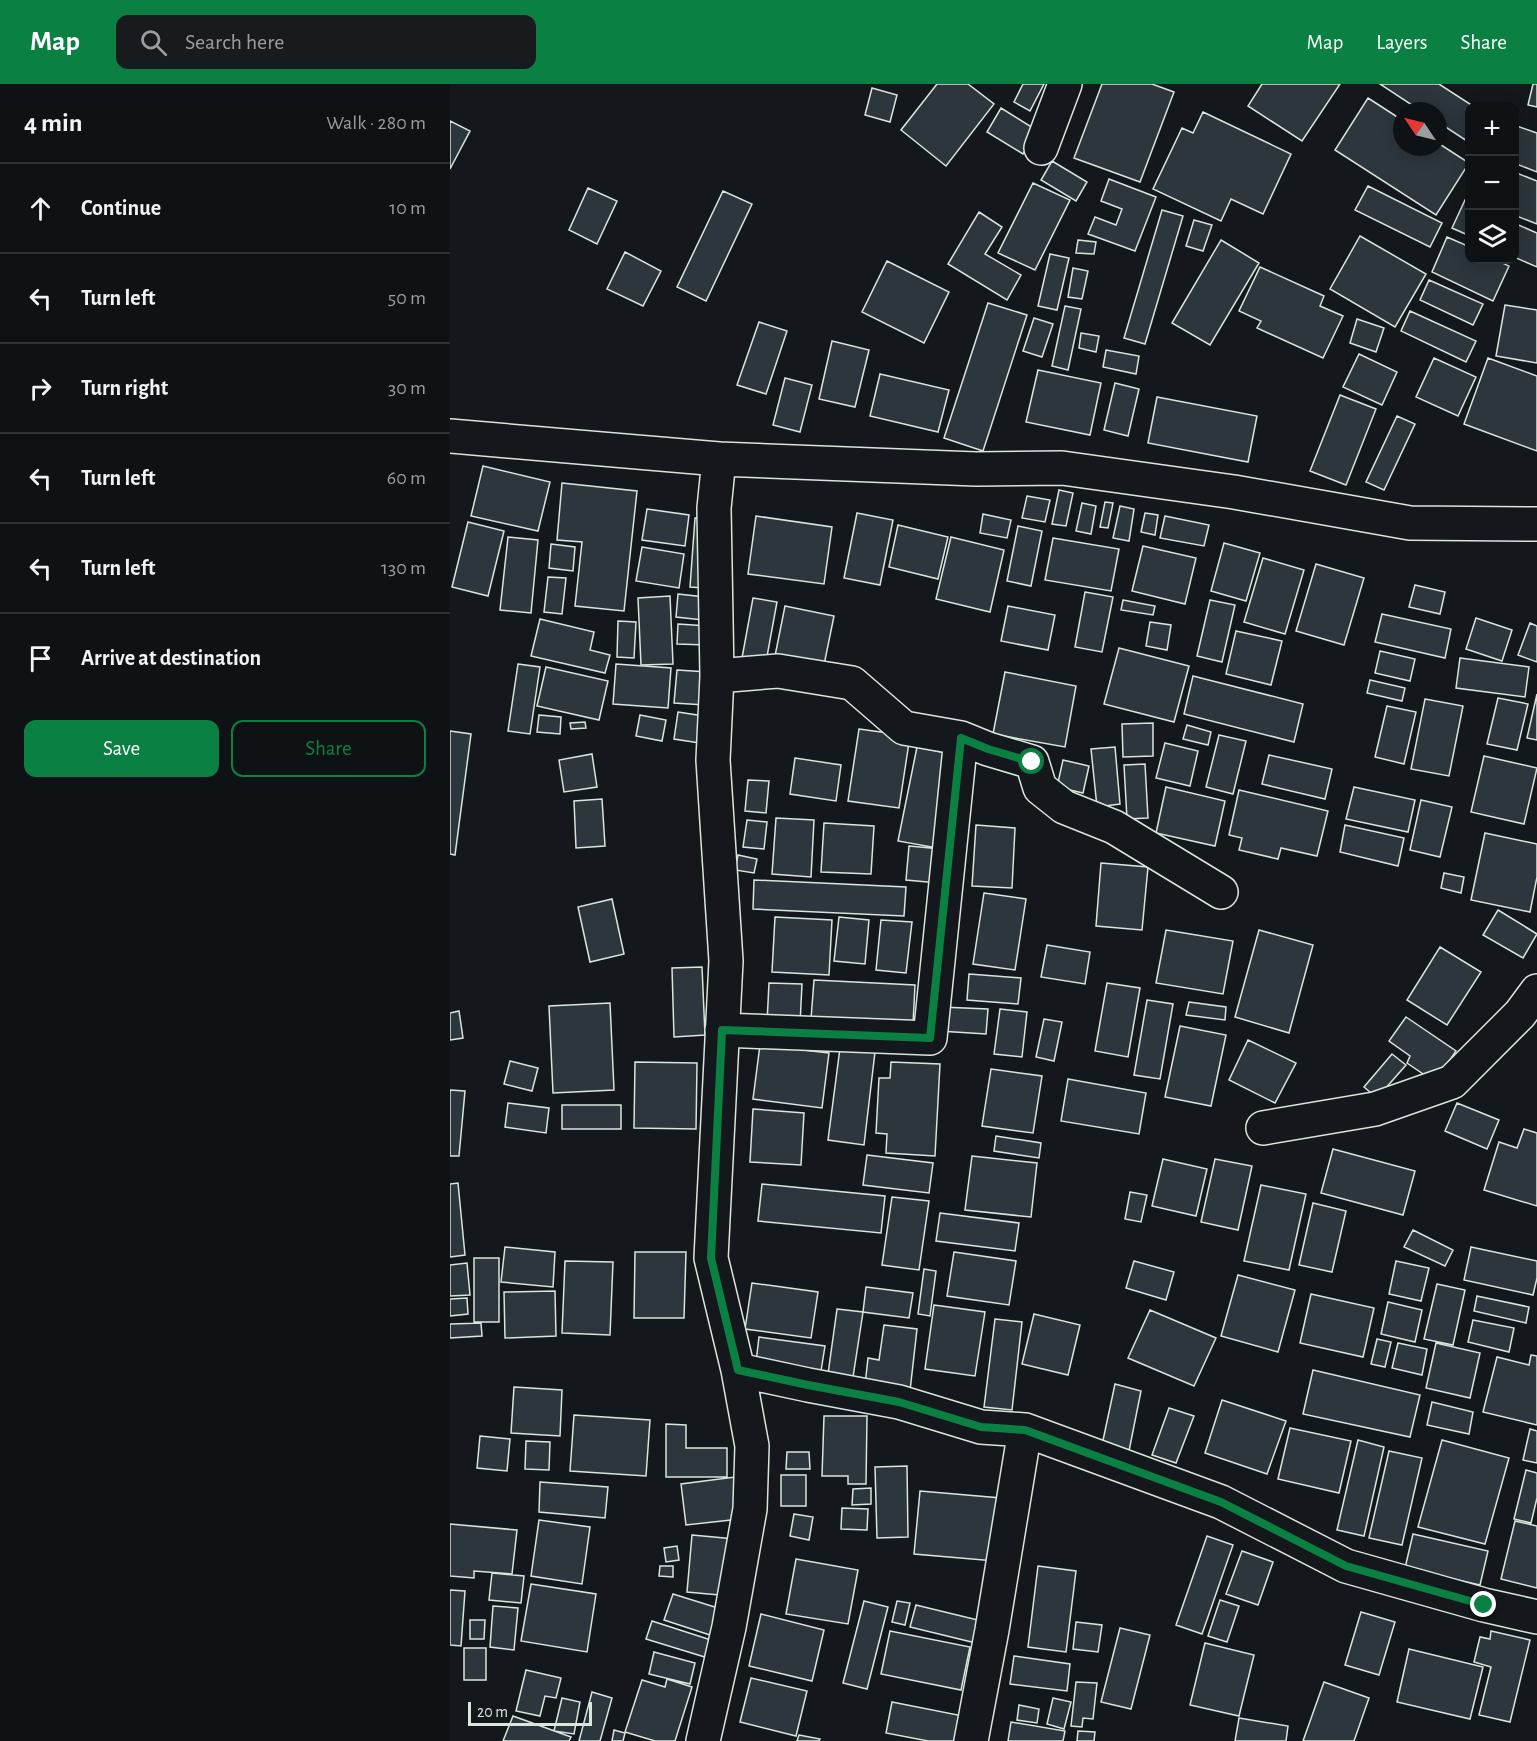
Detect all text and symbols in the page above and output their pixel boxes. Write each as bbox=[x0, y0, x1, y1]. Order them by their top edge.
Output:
search box bbox=[116, 15, 536, 69]
icon: search bbox=[137, 26, 170, 59]
text: Map bbox=[30, 28, 80, 56]
text: Search here bbox=[185, 31, 284, 53]
text: Map bbox=[1307, 32, 1343, 53]
text: Layers bbox=[1376, 32, 1427, 53]
text: Share bbox=[1460, 32, 1507, 53]
north arrow bbox=[1393, 102, 1447, 156]
map controls bbox=[1465, 102, 1519, 264]
button: + bbox=[1465, 102, 1519, 156]
text: 4 min bbox=[24, 110, 83, 136]
text: Walk · 280 m bbox=[326, 113, 426, 133]
button: − bbox=[1465, 156, 1519, 210]
icon: ahead bbox=[24, 192, 57, 225]
text: Continue bbox=[81, 197, 161, 219]
text: 10 m bbox=[389, 198, 426, 218]
button: layers bbox=[1465, 210, 1519, 264]
icon: left bbox=[24, 282, 57, 315]
text: Turn left bbox=[81, 287, 155, 309]
text: 50 m bbox=[388, 288, 426, 308]
icon: right bbox=[24, 372, 57, 405]
text: Turn right bbox=[81, 377, 168, 399]
text: 30 m bbox=[388, 378, 426, 398]
icon: left bbox=[24, 462, 57, 495]
text: Turn left bbox=[81, 467, 155, 489]
text: 60 m bbox=[387, 468, 426, 488]
icon: left bbox=[24, 552, 57, 585]
text: Turn left bbox=[81, 557, 155, 579]
text: 130 m bbox=[381, 558, 426, 578]
icon: arrive bbox=[24, 642, 57, 675]
text: Arrive at destination bbox=[81, 647, 261, 669]
button: Save bbox=[24, 720, 219, 777]
button: Share bbox=[231, 720, 426, 777]
route start bbox=[1018, 748, 1044, 774]
route end bbox=[1470, 1591, 1496, 1617]
scale bar bbox=[468, 1699, 592, 1726]
text: 20 m bbox=[477, 1704, 508, 1720]

